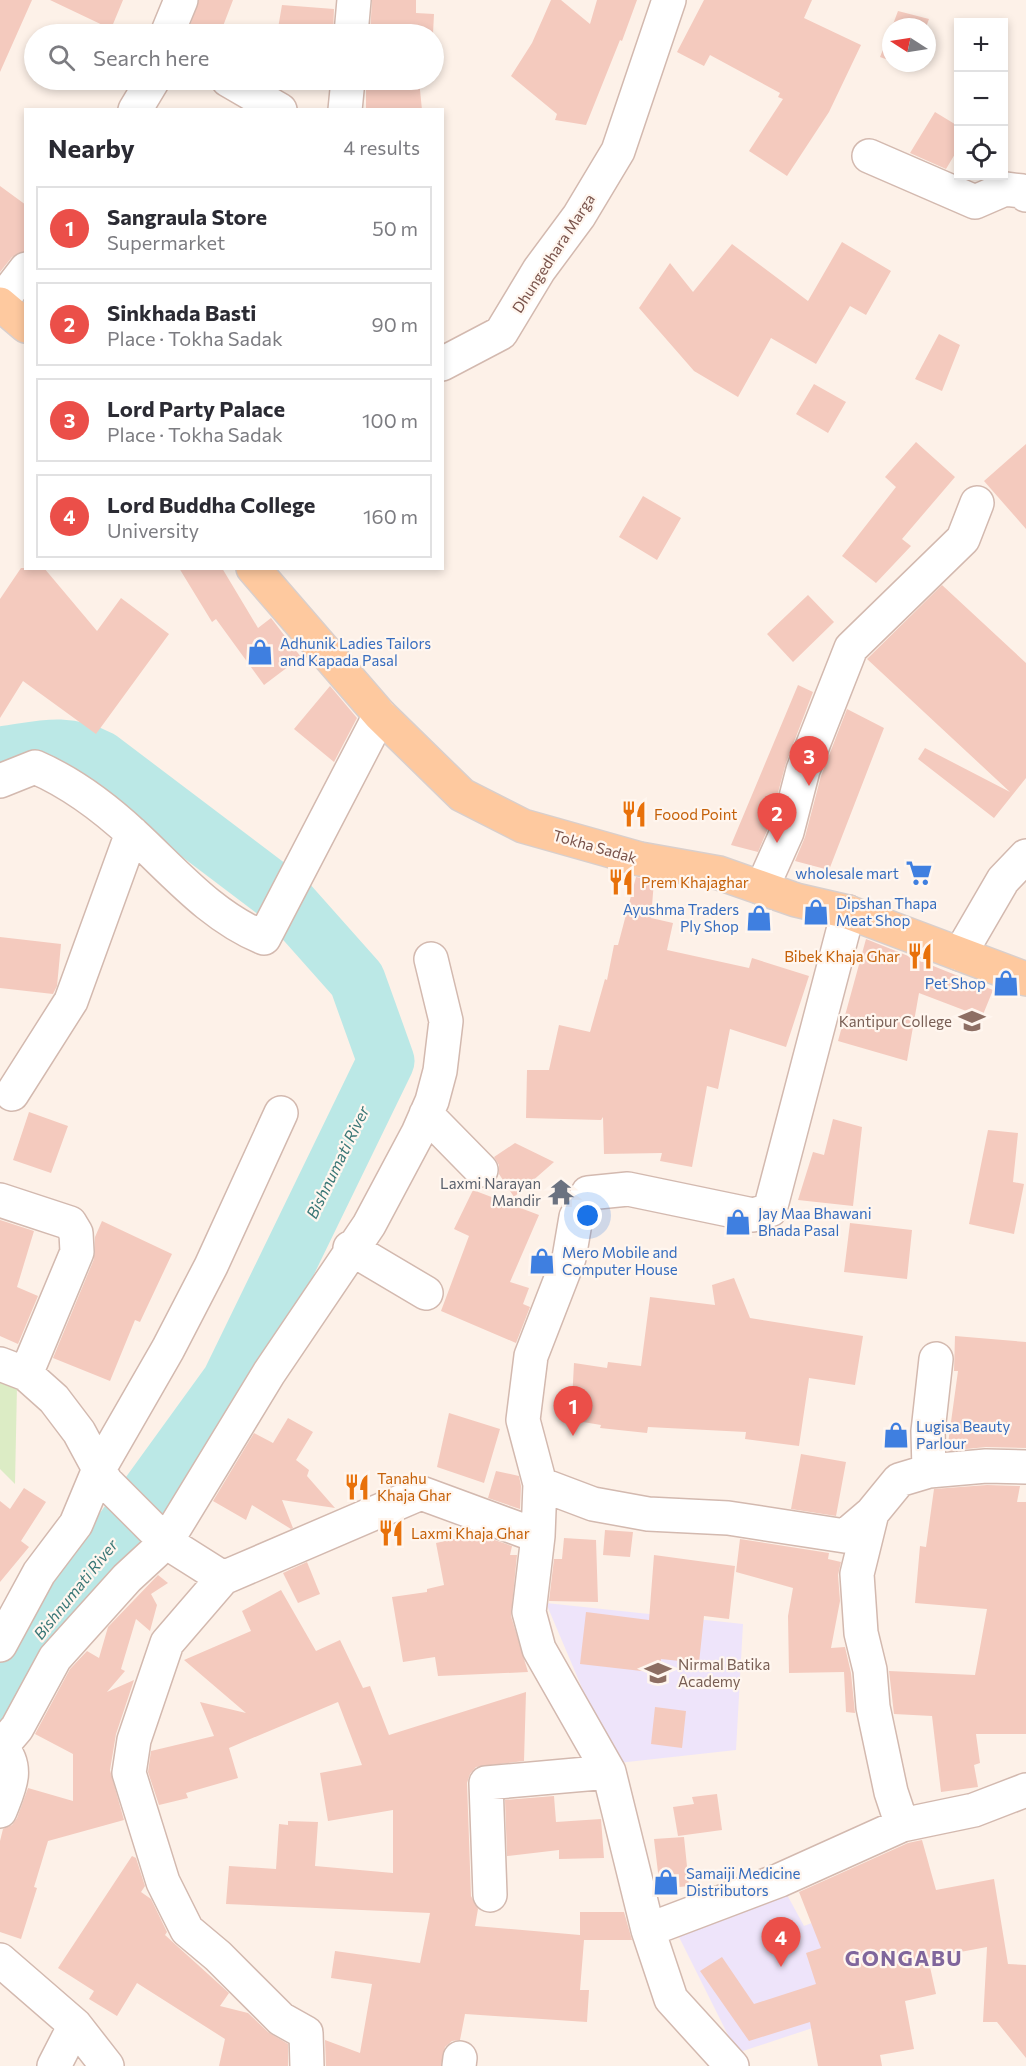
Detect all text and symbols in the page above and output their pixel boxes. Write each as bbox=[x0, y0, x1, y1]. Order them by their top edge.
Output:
north arrow bbox=[882, 18, 936, 72]
map controls bbox=[954, 18, 1008, 180]
button: + bbox=[954, 18, 1008, 72]
search box bbox=[24, 24, 444, 90]
icon: search bbox=[45, 41, 78, 74]
text: Search here bbox=[93, 44, 209, 71]
button: − bbox=[954, 72, 1008, 126]
button: locate bbox=[954, 126, 1008, 180]
text: Nearby bbox=[48, 132, 135, 163]
text: 4 results bbox=[343, 135, 420, 159]
street label: Dhungedhara Marga bbox=[508, 190, 598, 316]
text: Sangraula Store bbox=[107, 203, 267, 230]
text: 1 bbox=[65, 216, 74, 240]
text: 50 m bbox=[372, 216, 418, 240]
text: Supermarket bbox=[107, 230, 225, 254]
text: Sinkhada Basti bbox=[107, 299, 256, 326]
text: 2 bbox=[64, 312, 75, 336]
text: 90 m bbox=[372, 312, 418, 336]
text: Place · Tokha Sadak bbox=[107, 326, 283, 350]
text: Lord Party Palace bbox=[107, 395, 285, 422]
text: 3 bbox=[64, 408, 75, 432]
text: 100 m bbox=[362, 408, 418, 432]
text: Place · Tokha Sadak bbox=[107, 422, 283, 446]
text: Lord Buddha College bbox=[107, 491, 315, 518]
text: 4 bbox=[63, 504, 76, 528]
text: 160 m bbox=[363, 504, 418, 528]
text: University bbox=[107, 518, 199, 542]
place label: Adhunik Ladies Tailors and Kapada Pasal bbox=[280, 634, 431, 669]
shop icon: Adhunik Ladies Tailors and Kapada Pasal bbox=[245, 637, 275, 667]
pin: 3 bbox=[790, 736, 828, 786]
pin: 2 bbox=[758, 794, 796, 843]
restaurant icon: Foood Point bbox=[619, 799, 649, 829]
place label: Foood Point bbox=[654, 805, 737, 823]
street label: Tokha Sadak bbox=[551, 825, 639, 867]
supermarket icon: wholesale mart bbox=[904, 858, 934, 888]
place label: wholesale mart bbox=[795, 864, 899, 882]
restaurant icon: Prem Khajaghar bbox=[606, 867, 636, 897]
place label: Prem Khajaghar bbox=[641, 873, 749, 891]
place label: Dipshan Thapa Meat Shop bbox=[836, 894, 937, 929]
shop icon: Dipshan Thapa Meat Shop bbox=[801, 897, 831, 927]
place label: Ayushma Traders Ply Shop bbox=[623, 900, 739, 935]
shop icon: Ayushma Traders Ply Shop bbox=[744, 903, 774, 933]
restaurant icon: Bibek Khaja Ghar bbox=[905, 941, 935, 971]
place label: Bibek Khaja Ghar bbox=[784, 947, 900, 965]
shop icon: Pet Shop bbox=[991, 968, 1021, 998]
place label: Pet Shop bbox=[925, 974, 986, 992]
school or university icon: Kantipur College bbox=[957, 1006, 987, 1036]
place label: Kantipur College bbox=[839, 1012, 952, 1030]
water label: Bishnumati River bbox=[302, 1102, 373, 1221]
place label: Laxmi Narayan Mandir bbox=[440, 1174, 541, 1209]
temple icon: Laxmi Narayan Mandir bbox=[546, 1177, 576, 1207]
your location bbox=[573, 1201, 602, 1230]
place label: Jay Maa Bhawani Bhada Pasal bbox=[758, 1204, 872, 1239]
shop icon: Jay Maa Bhawani Bhada Pasal bbox=[723, 1207, 753, 1237]
place label: Mero Mobile and Computer House bbox=[562, 1243, 678, 1278]
shop icon: Mero Mobile and Computer House bbox=[527, 1246, 557, 1276]
pin: 1 bbox=[554, 1386, 592, 1436]
place label: Lugisa Beauty Parlour bbox=[916, 1417, 1010, 1452]
shop icon: Lugisa Beauty Parlour bbox=[881, 1420, 911, 1450]
place label: Tanahu Khaja Ghar bbox=[377, 1469, 451, 1504]
restaurant icon: Tanahu Khaja Ghar bbox=[342, 1472, 372, 1502]
restaurant icon: Laxmi Khaja Ghar bbox=[376, 1518, 406, 1548]
place label: Laxmi Khaja Ghar bbox=[411, 1524, 530, 1542]
water label: Bishnumati River bbox=[29, 1535, 121, 1643]
place label: Nirmal Batika Academy bbox=[678, 1655, 770, 1690]
school or university icon: Nirmal Batika Academy bbox=[643, 1658, 673, 1688]
place label: Samaiji Medicine Distributors bbox=[686, 1864, 801, 1899]
shop icon: Samaiji Medicine Distributors bbox=[651, 1867, 681, 1897]
pin: 4 bbox=[762, 1918, 800, 1967]
district label: GONGABU bbox=[845, 1945, 963, 1970]

